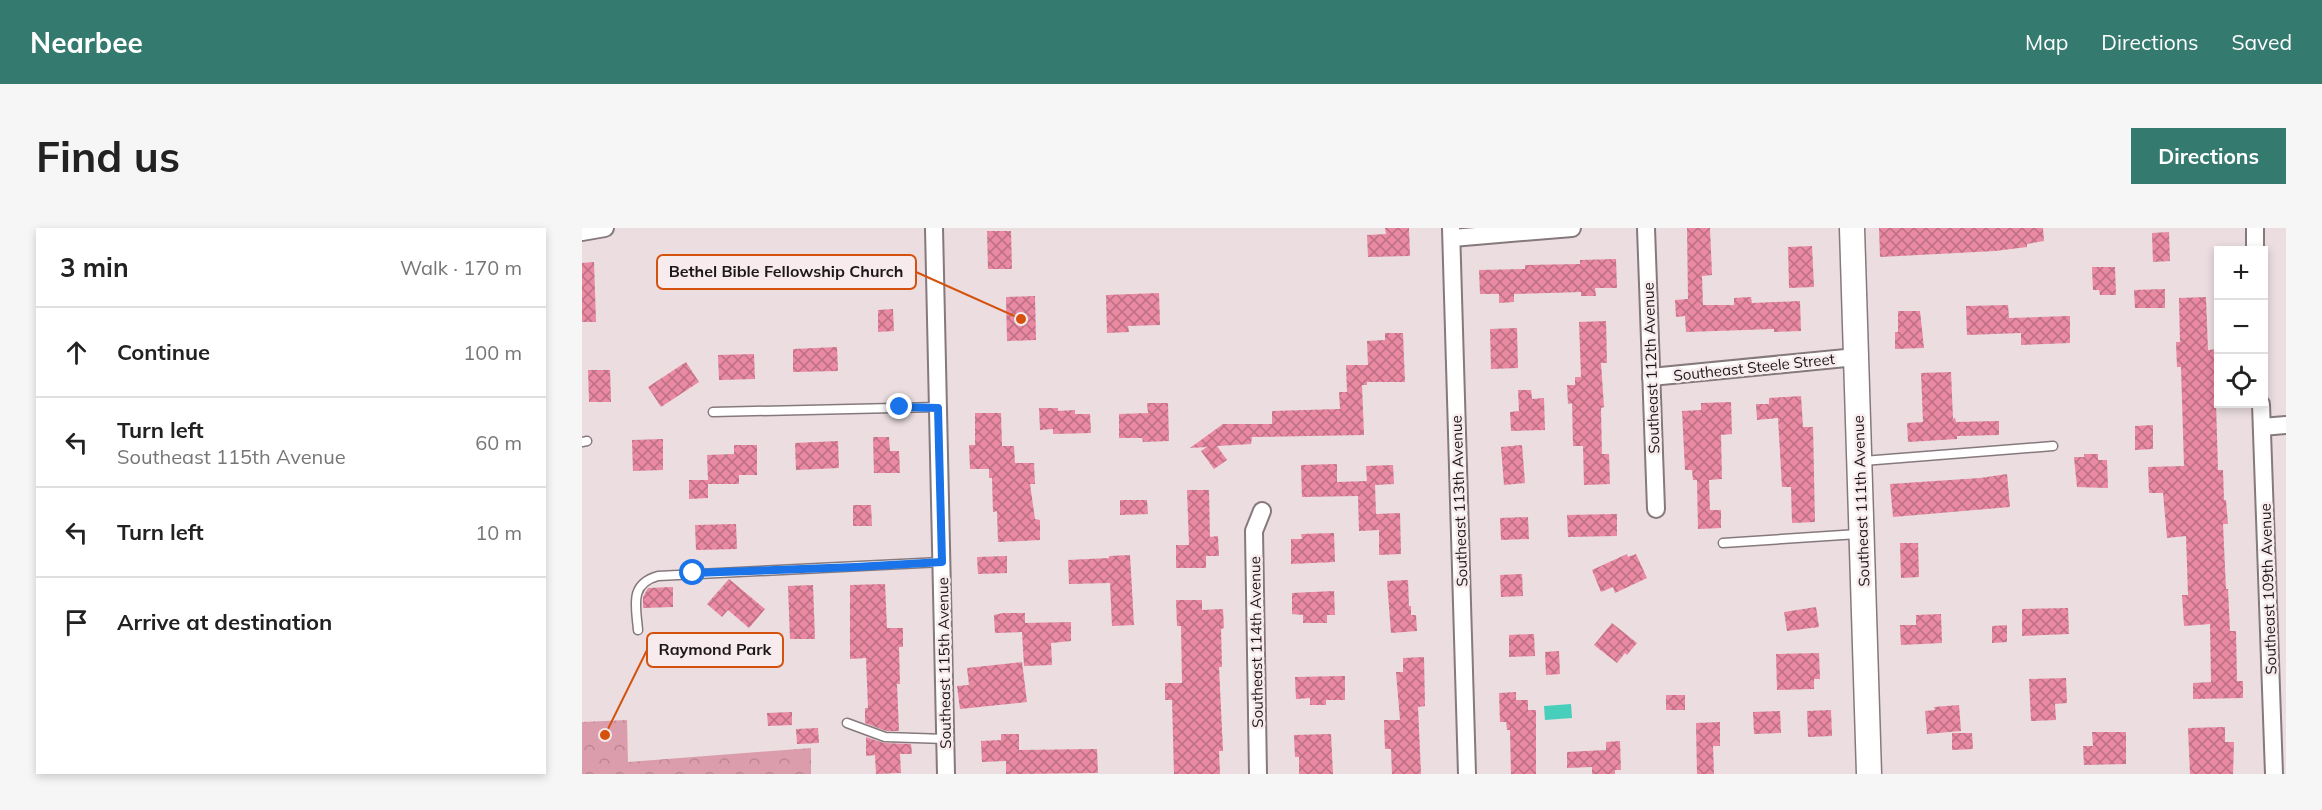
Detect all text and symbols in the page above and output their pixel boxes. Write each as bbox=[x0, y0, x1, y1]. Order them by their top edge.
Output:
text: Nearbee bbox=[30, 25, 143, 60]
text: Map bbox=[2025, 29, 2068, 55]
text: Directions bbox=[2101, 29, 2198, 55]
text: Saved bbox=[2231, 29, 2292, 55]
button: Directions bbox=[2131, 128, 2286, 184]
text: Find us bbox=[36, 130, 180, 183]
map controls bbox=[2214, 246, 2268, 408]
button: + bbox=[2214, 246, 2268, 300]
text: 3 min bbox=[60, 251, 129, 284]
text: Walk · 170 m bbox=[400, 255, 522, 280]
callout: Bethel Bible Fellowship Church bbox=[657, 255, 916, 289]
text: Bethel Bible Fellowship Church bbox=[669, 261, 903, 281]
street label: Southeast 112th Avenue bbox=[1639, 282, 1663, 454]
button: − bbox=[2214, 300, 2268, 354]
icon: ahead bbox=[60, 336, 93, 369]
text: Continue bbox=[117, 338, 210, 366]
text: 100 m bbox=[463, 340, 522, 365]
street label: Southeast Steele Street bbox=[1672, 349, 1836, 385]
button: locate bbox=[2214, 354, 2268, 408]
route end bbox=[886, 393, 912, 419]
street label: Southeast 113th Avenue bbox=[1447, 415, 1471, 587]
street label: Southeast 111th Avenue bbox=[1849, 415, 1873, 587]
text: Turn left bbox=[117, 416, 204, 444]
icon: left bbox=[60, 426, 93, 459]
text: 60 m bbox=[475, 430, 522, 455]
text: Southeast 115th Avenue bbox=[117, 444, 346, 469]
street label: Southeast 109th Avenue bbox=[2256, 503, 2280, 675]
icon: left bbox=[60, 516, 93, 549]
text: Turn left bbox=[117, 518, 204, 546]
text: 10 m bbox=[475, 520, 522, 545]
street label: Southeast 114th Avenue bbox=[1245, 556, 1267, 728]
route start bbox=[679, 559, 705, 585]
street label: Southeast 115th Avenue bbox=[933, 577, 955, 749]
icon: arrive bbox=[60, 606, 93, 639]
text: Arrive at destination bbox=[117, 608, 332, 636]
callout: Raymond Park bbox=[647, 633, 783, 667]
text: Raymond Park bbox=[659, 639, 773, 659]

